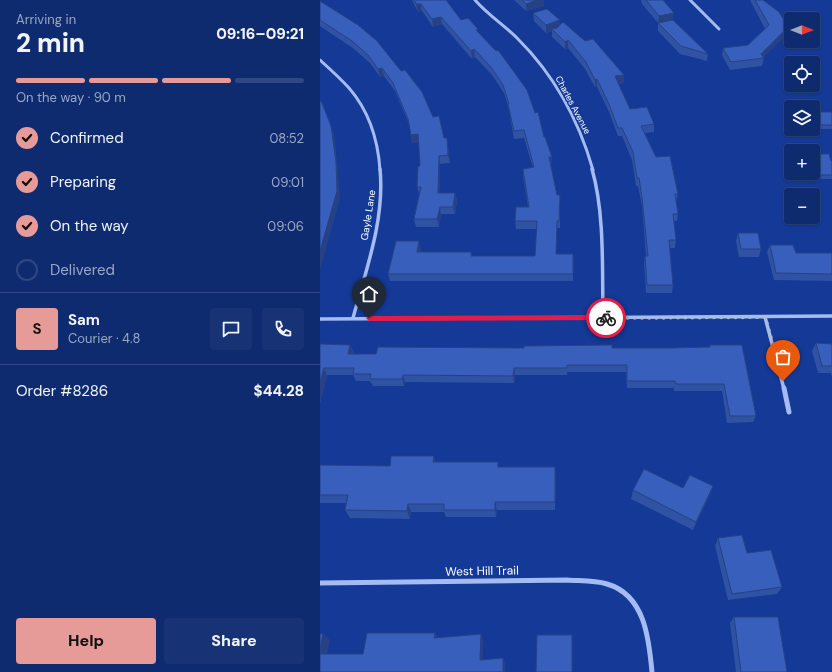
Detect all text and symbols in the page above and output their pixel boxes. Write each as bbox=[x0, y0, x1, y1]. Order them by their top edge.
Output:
text: Arriving in bbox=[16, 11, 76, 28]
north arrow bbox=[784, 12, 820, 48]
map controls bbox=[784, 12, 820, 224]
text: 09:16–09:21 bbox=[216, 24, 304, 44]
text: 2 min bbox=[16, 26, 85, 60]
button: locate bbox=[784, 56, 820, 92]
street label: Charles Avenue bbox=[553, 74, 593, 136]
text: On the way · 90 m bbox=[16, 89, 126, 106]
button: layers bbox=[784, 100, 820, 136]
icon: check bbox=[16, 127, 38, 149]
text: Confirmed bbox=[50, 128, 124, 148]
text: 08:52 bbox=[269, 130, 304, 147]
button: + bbox=[784, 144, 820, 180]
icon: check bbox=[16, 171, 38, 193]
text: Preparing bbox=[50, 172, 116, 192]
text: 09:01 bbox=[271, 174, 304, 191]
street label: Gayle Lane bbox=[358, 188, 378, 241]
button: − bbox=[784, 188, 820, 224]
icon: check bbox=[16, 215, 38, 237]
text: On the way bbox=[50, 216, 129, 236]
text: 09:06 bbox=[267, 218, 304, 235]
text: Delivered bbox=[50, 260, 115, 280]
pin bbox=[352, 277, 386, 318]
icon: home bbox=[358, 283, 380, 305]
courier bbox=[586, 298, 626, 338]
icon: bike bbox=[595, 307, 617, 329]
button: chat bbox=[210, 308, 252, 350]
button: phone bbox=[262, 308, 304, 350]
text: Sam bbox=[68, 310, 100, 330]
text: S bbox=[32, 319, 42, 339]
text: Courier · 4.8 bbox=[68, 330, 140, 347]
pin bbox=[766, 340, 800, 381]
icon: bag bbox=[772, 346, 794, 368]
text: Order #8286 bbox=[16, 381, 108, 401]
text: $44.28 bbox=[254, 381, 304, 401]
street label: West Hill Trail bbox=[445, 562, 519, 580]
button: Help bbox=[16, 618, 156, 664]
button: Share bbox=[164, 618, 304, 664]

